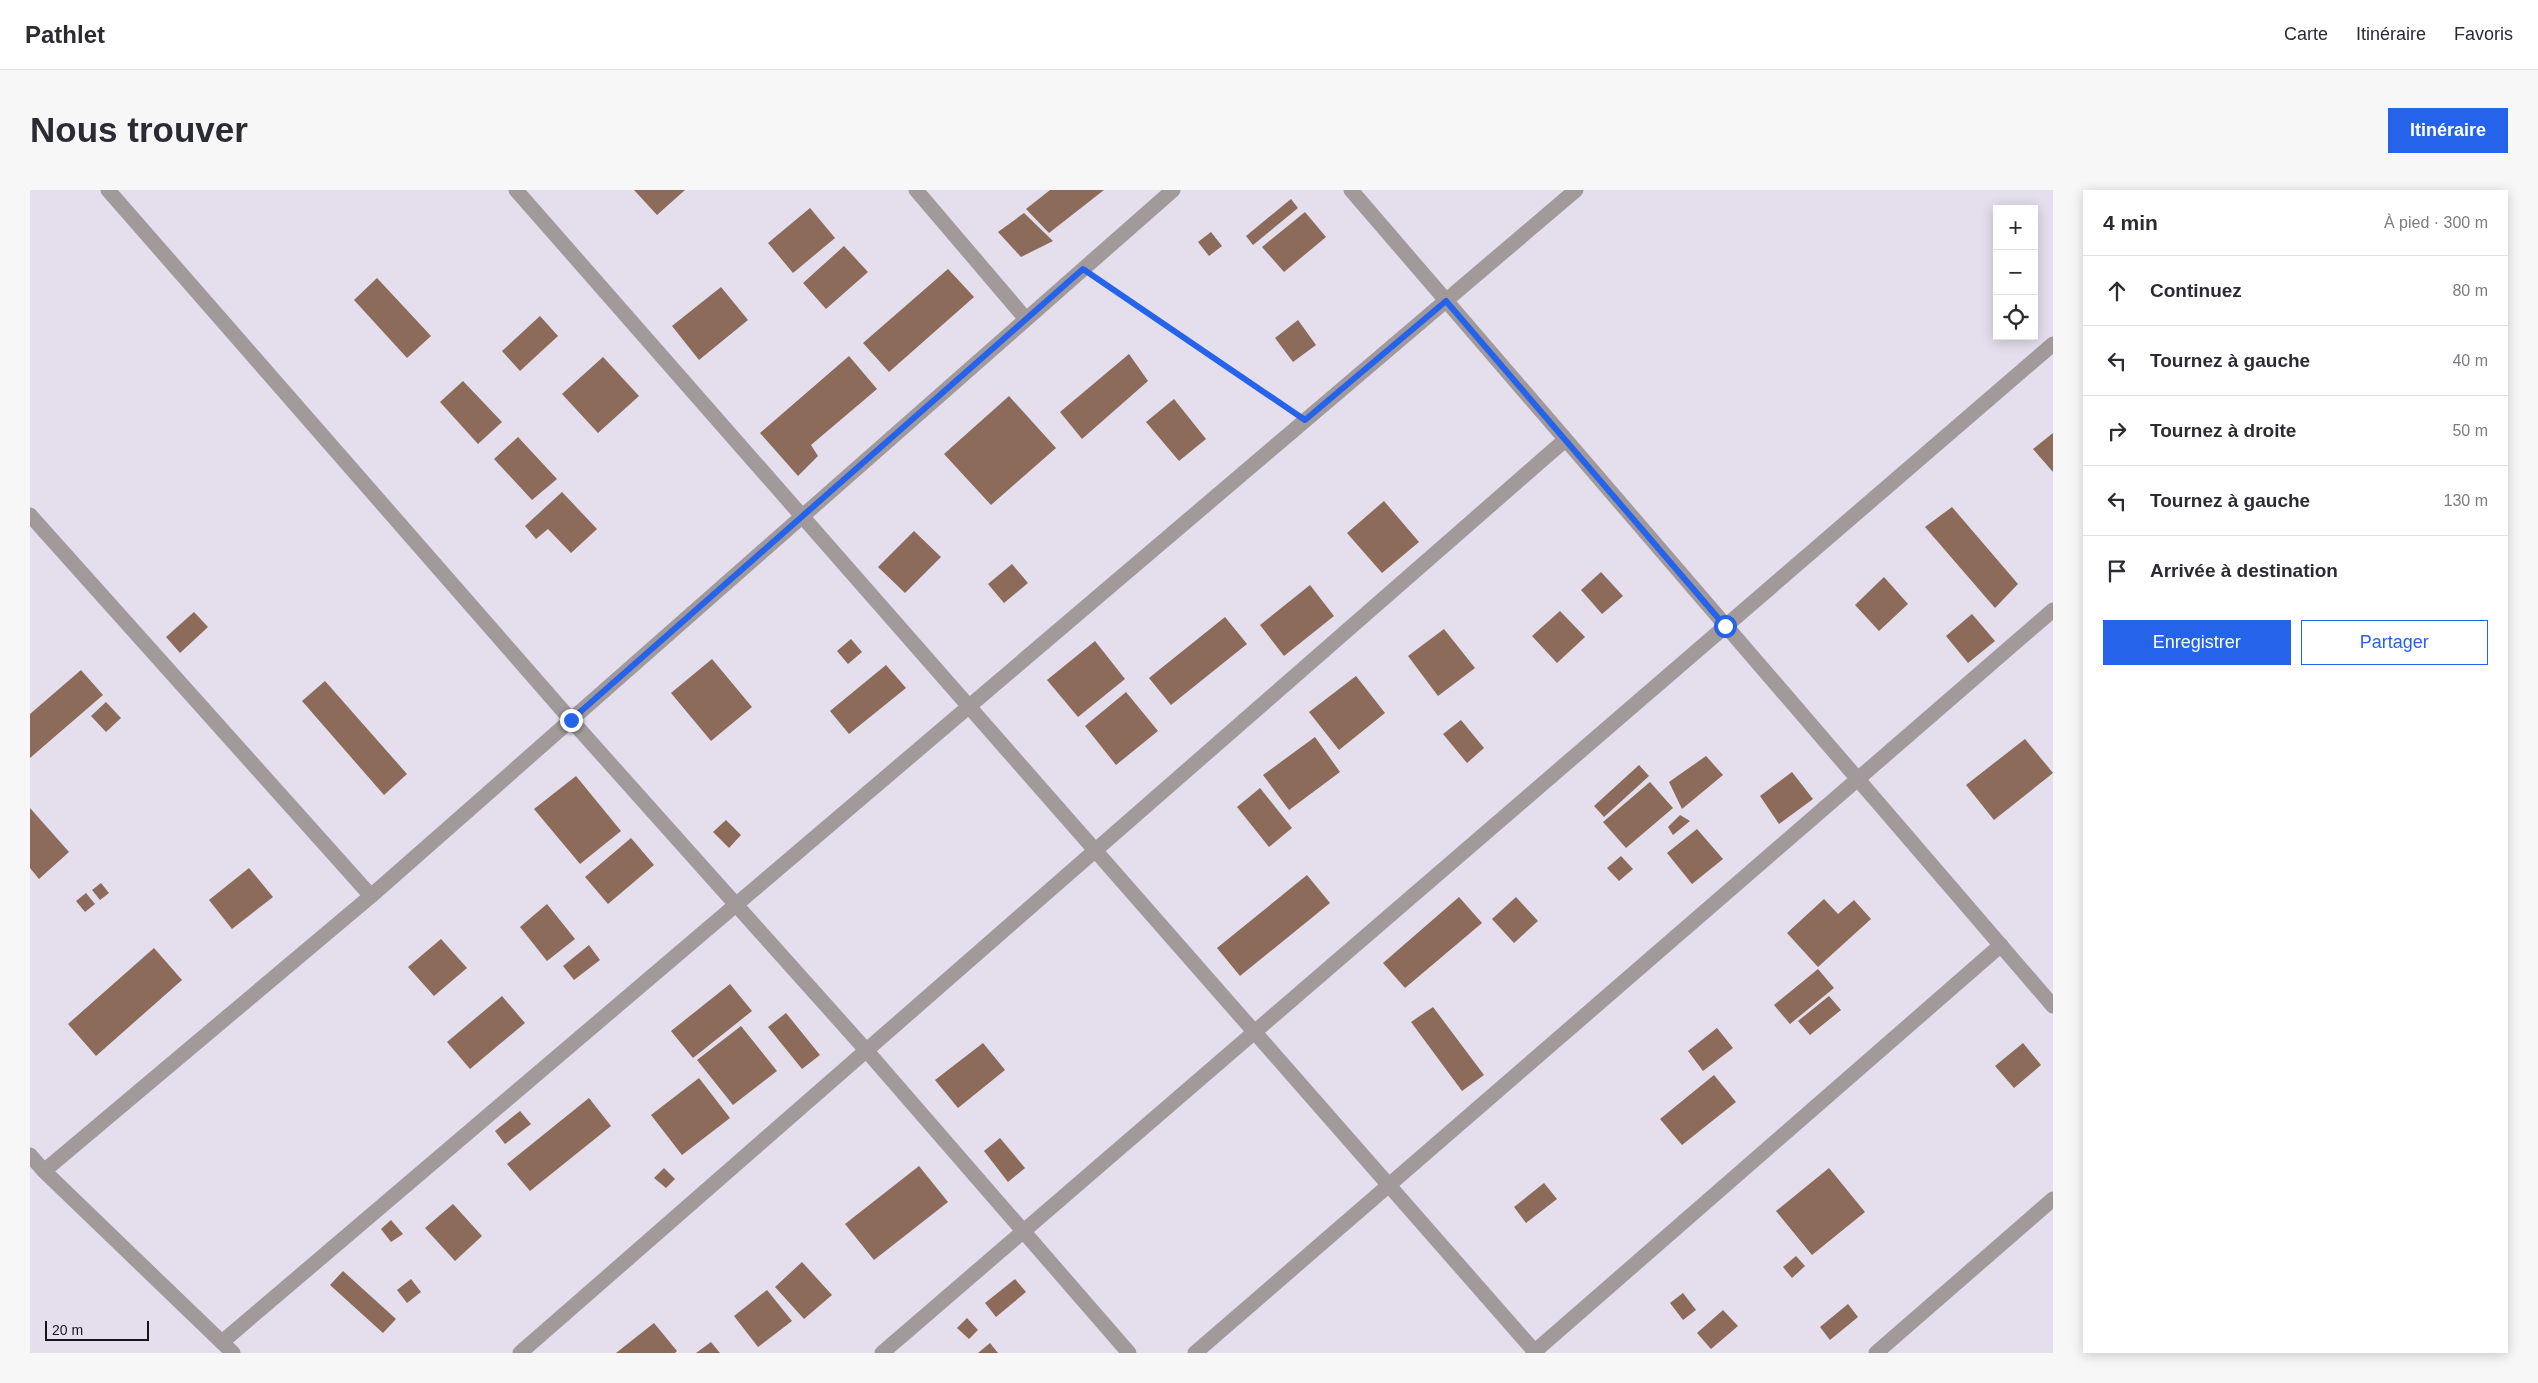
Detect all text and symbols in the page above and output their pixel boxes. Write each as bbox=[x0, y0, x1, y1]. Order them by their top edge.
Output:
text: Pathlet bbox=[25, 21, 105, 48]
text: Carte bbox=[2284, 24, 2328, 44]
text: Itinéraire bbox=[2356, 24, 2426, 44]
text: Favoris bbox=[2454, 24, 2513, 44]
button: Itinéraire bbox=[2388, 108, 2508, 153]
text: Nous trouver bbox=[30, 110, 248, 149]
map controls bbox=[1993, 205, 2038, 340]
button: + bbox=[1993, 205, 2038, 250]
text: 4 min bbox=[2103, 211, 2158, 234]
text: À pied · 300 m bbox=[2384, 214, 2488, 231]
button: − bbox=[1993, 250, 2038, 295]
icon: ahead bbox=[2103, 277, 2131, 305]
text: Continuez bbox=[2150, 280, 2242, 301]
text: 80 m bbox=[2452, 282, 2488, 299]
button: locate bbox=[1993, 295, 2038, 340]
icon: left bbox=[2103, 347, 2131, 375]
text: Tournez à gauche bbox=[2150, 350, 2310, 371]
text: 40 m bbox=[2452, 352, 2488, 369]
icon: right bbox=[2103, 417, 2131, 445]
text: Tournez à droite bbox=[2150, 420, 2296, 441]
text: 50 m bbox=[2452, 422, 2488, 439]
icon: left bbox=[2103, 487, 2131, 515]
text: Tournez à gauche bbox=[2150, 490, 2310, 511]
text: 130 m bbox=[2444, 492, 2488, 509]
icon: arrive bbox=[2103, 557, 2131, 585]
text: Arrivée à destination bbox=[2150, 560, 2338, 581]
route start bbox=[1714, 615, 1737, 638]
button: Enregistrer bbox=[2103, 620, 2291, 665]
button: Partager bbox=[2301, 620, 2488, 665]
route end bbox=[560, 709, 583, 732]
scale bar bbox=[45, 1318, 149, 1341]
text: 20 m bbox=[52, 1322, 83, 1338]

